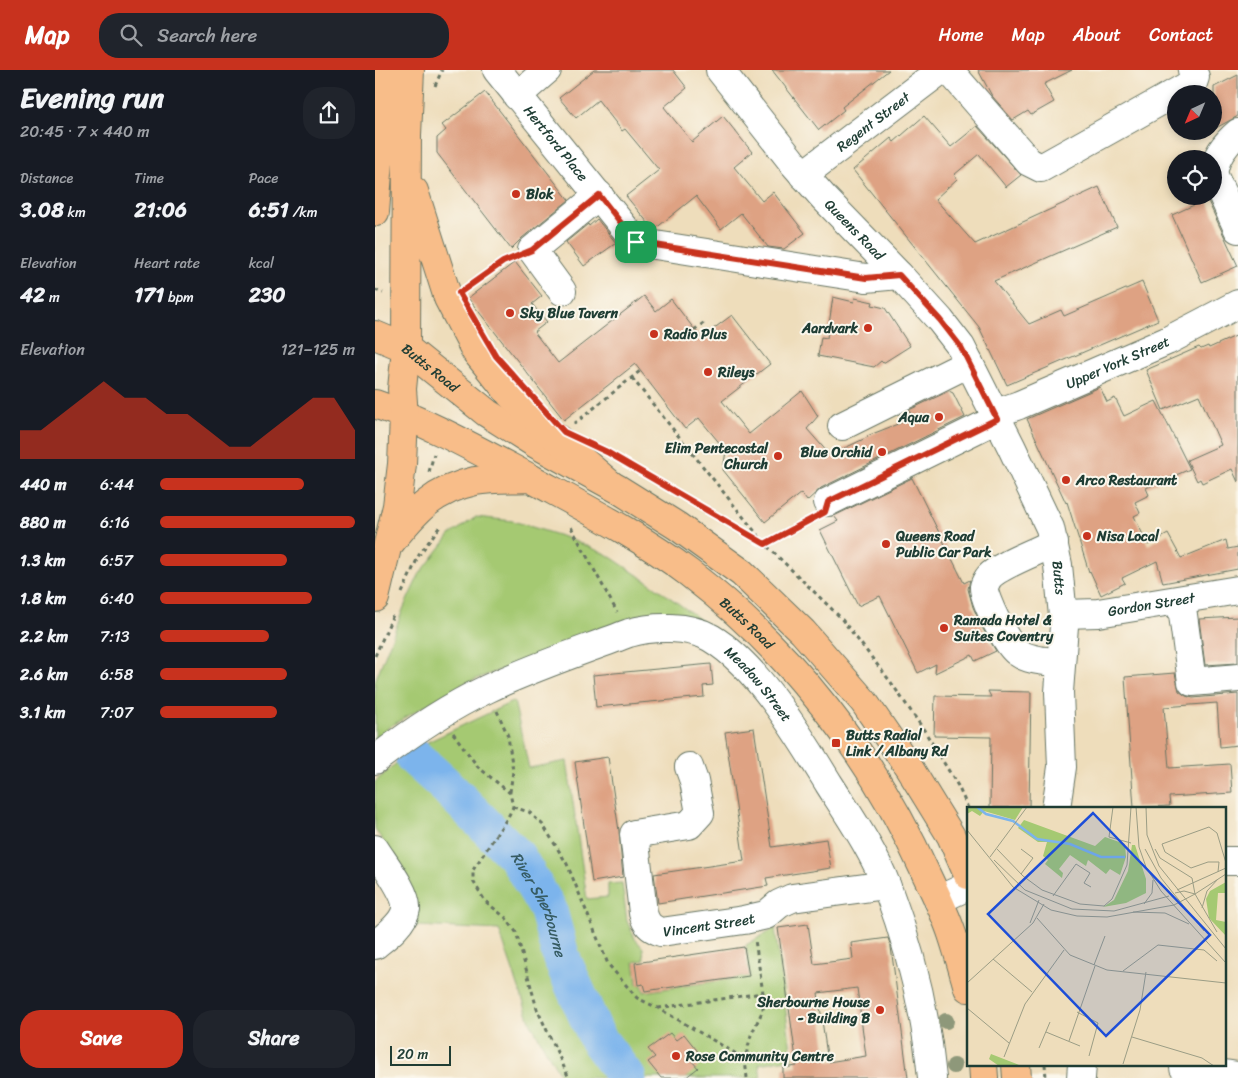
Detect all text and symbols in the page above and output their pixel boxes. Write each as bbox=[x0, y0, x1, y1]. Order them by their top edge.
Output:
search box bbox=[99, 13, 449, 58]
text: Map bbox=[25, 14, 69, 56]
text: Search here bbox=[157, 19, 257, 52]
text: Home bbox=[939, 19, 984, 51]
text: Map bbox=[1012, 19, 1045, 51]
text: About bbox=[1073, 19, 1121, 51]
text: Contact bbox=[1149, 19, 1213, 51]
icon: search bbox=[117, 21, 145, 49]
text: Evening run bbox=[20, 73, 164, 122]
street label: Regent Street bbox=[831, 84, 917, 158]
north arrow bbox=[1167, 85, 1223, 140]
map controls bbox=[1167, 85, 1222, 205]
button: share bbox=[303, 87, 355, 139]
street label: Hertford Place bbox=[517, 99, 595, 187]
text: 20:45 · 7 × 440 m bbox=[20, 117, 149, 146]
button: locate bbox=[1167, 150, 1222, 205]
text: Distance bbox=[20, 166, 73, 191]
text: Time bbox=[134, 166, 164, 191]
text: Pace bbox=[249, 166, 278, 191]
place label: Blok bbox=[526, 182, 554, 207]
marker: Blok bbox=[510, 188, 522, 200]
text: 3.08 bbox=[20, 191, 64, 229]
text: 21:06 bbox=[134, 191, 187, 229]
text: 6:51 bbox=[249, 191, 289, 229]
street label: Queens Road bbox=[818, 193, 892, 267]
text: km bbox=[64, 200, 86, 225]
text: /km bbox=[289, 200, 318, 225]
pin bbox=[615, 221, 657, 263]
icon: arrive bbox=[622, 228, 650, 256]
text: Elevation bbox=[20, 251, 77, 276]
text: Heart rate bbox=[134, 251, 200, 276]
text: kcal bbox=[249, 251, 274, 276]
text: 42 bbox=[20, 276, 45, 314]
text: 171 bbox=[134, 276, 164, 314]
text: 230 bbox=[249, 276, 286, 314]
text: m bbox=[45, 285, 60, 310]
text: bpm bbox=[164, 285, 194, 310]
place label: Sky Blue Tavern bbox=[519, 301, 619, 326]
marker: Sky Blue Tavern bbox=[504, 307, 516, 319]
place label: Aardvark bbox=[801, 316, 859, 341]
place label: Radio Plus bbox=[663, 322, 727, 347]
marker: Aardvark bbox=[862, 322, 874, 334]
marker: Radio Plus bbox=[648, 328, 660, 340]
street label: Upper York Street bbox=[1061, 329, 1174, 396]
text: Elevation bbox=[20, 335, 85, 364]
text: 121–125 m bbox=[281, 335, 355, 364]
street label: Butts Road bbox=[396, 337, 466, 400]
place label: Rileys bbox=[717, 360, 755, 385]
marker: Rileys bbox=[702, 366, 714, 378]
place label: Aqua bbox=[897, 405, 930, 430]
marker: Aqua bbox=[933, 411, 945, 423]
place label: Elim Pentecostal Church bbox=[665, 436, 769, 477]
place label: Blue Orchid bbox=[800, 440, 874, 465]
marker: Blue Orchid bbox=[876, 446, 888, 458]
marker: Elim Pentecostal Church bbox=[772, 450, 784, 462]
place label: Arco Restaurant bbox=[1075, 468, 1178, 493]
text: 440 m bbox=[20, 470, 67, 499]
text: 6:44 bbox=[100, 470, 134, 499]
marker: Arco Restaurant bbox=[1060, 474, 1072, 486]
text: 880 m bbox=[20, 508, 66, 537]
text: 6:16 bbox=[100, 508, 130, 537]
place label: Queens Road Public Car Park bbox=[895, 524, 992, 565]
place label: Nisa Local bbox=[1096, 524, 1160, 549]
marker: Nisa Local bbox=[1081, 530, 1093, 542]
marker: Queens Road Public Car Park bbox=[880, 538, 892, 550]
text: 1.3 km bbox=[20, 546, 65, 575]
text: 6:57 bbox=[100, 546, 133, 575]
street label: Butts bbox=[1045, 559, 1073, 597]
text: 1.8 km bbox=[20, 584, 66, 613]
text: 6:40 bbox=[100, 584, 134, 613]
street label: Gordon Street bbox=[1106, 585, 1198, 624]
street label: Butts Road bbox=[714, 590, 782, 656]
place label: Ramada Hotel & Suites Coventry bbox=[953, 608, 1054, 649]
text: 2.2 km bbox=[20, 622, 68, 651]
text: 7:13 bbox=[100, 622, 130, 651]
marker: Ramada Hotel & Suites Coventry bbox=[938, 622, 950, 634]
street label: Meadow Street bbox=[719, 640, 799, 727]
text: 2.6 km bbox=[20, 660, 68, 689]
text: 6:58 bbox=[100, 660, 133, 689]
text: 3.1 km bbox=[20, 698, 65, 727]
text: 7:07 bbox=[100, 698, 133, 727]
place label: Butts Radial Link / Albany Rd bbox=[846, 723, 949, 764]
marker: Butts Radial Link / Albany Rd bbox=[830, 737, 842, 749]
inset map bbox=[967, 807, 1225, 1066]
water label: River Sherbourne bbox=[504, 846, 574, 961]
street label: Vincent Street bbox=[661, 905, 757, 944]
place label: Sherbourne House - Building B bbox=[756, 990, 871, 1031]
marker: Sherbourne House - Building B bbox=[874, 1004, 886, 1016]
button: Save bbox=[20, 1010, 183, 1068]
button: Share bbox=[193, 1010, 355, 1068]
text: 20 m bbox=[397, 1042, 428, 1067]
scale bar bbox=[390, 1043, 451, 1066]
place label: Rose Community Centre bbox=[685, 1044, 835, 1069]
marker: Rose Community Centre bbox=[670, 1050, 682, 1062]

